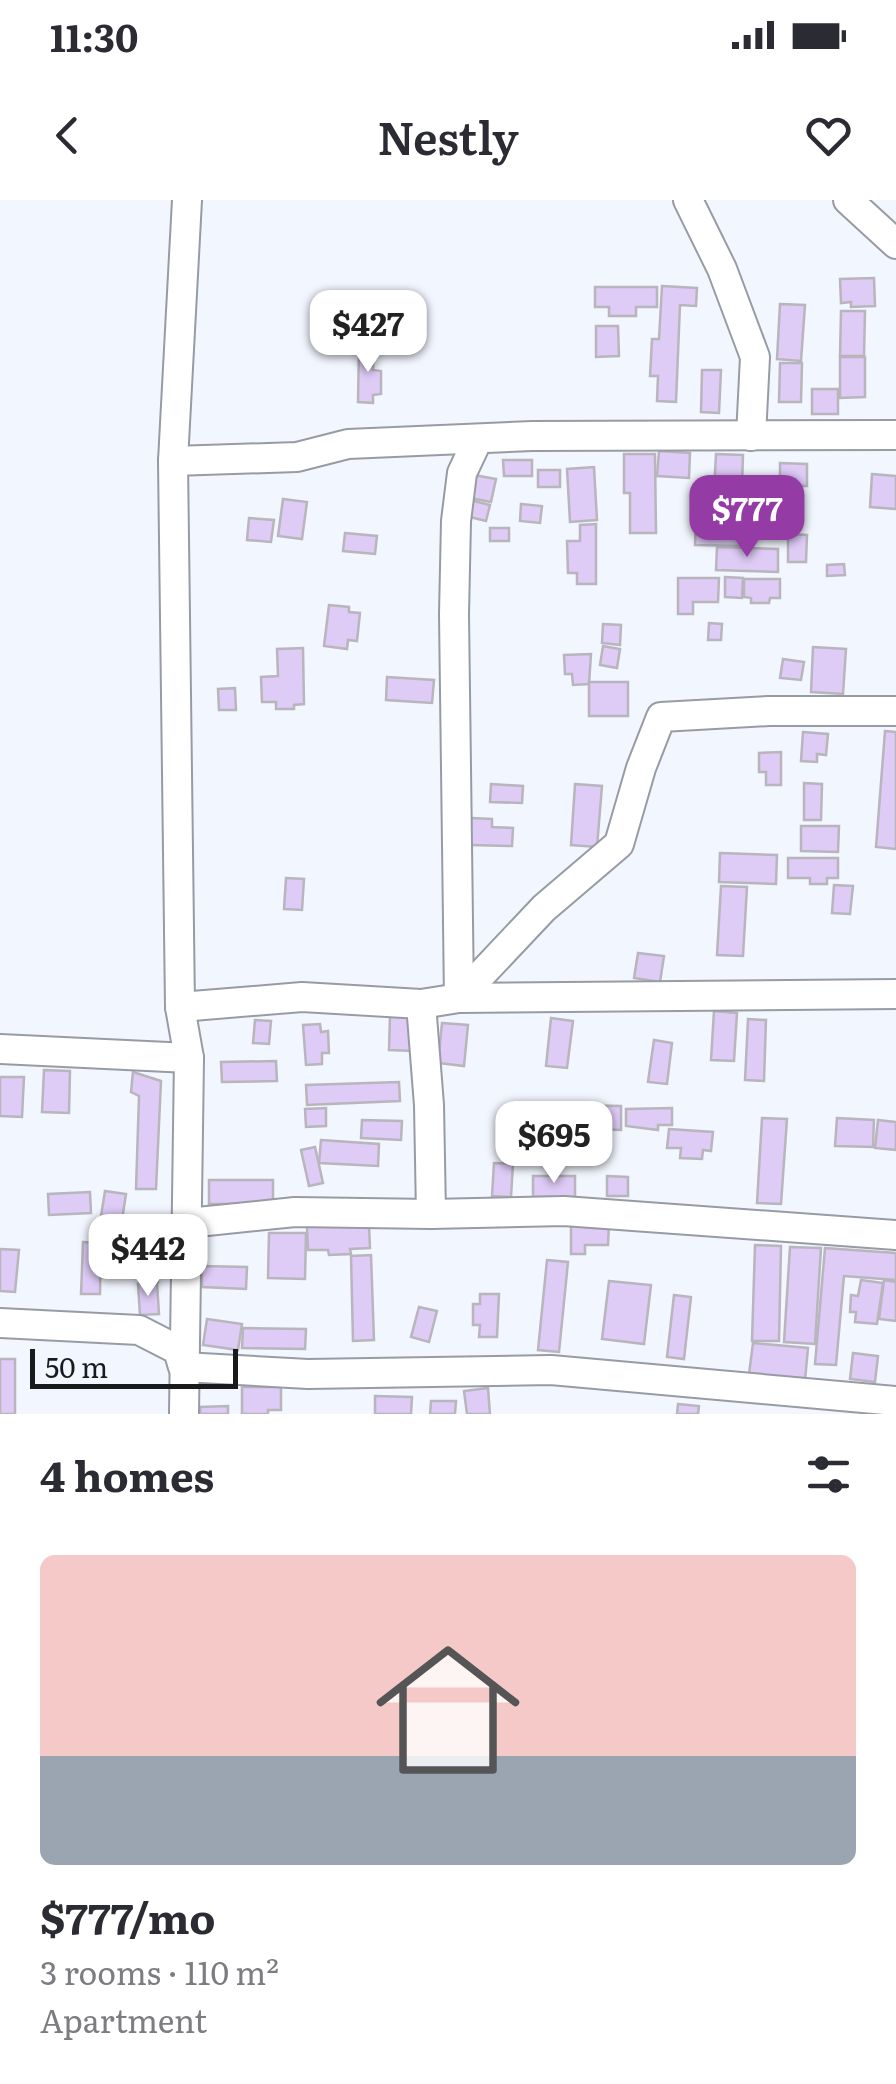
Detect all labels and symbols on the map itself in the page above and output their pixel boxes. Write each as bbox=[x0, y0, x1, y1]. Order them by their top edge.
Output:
pin: $427 bbox=[309, 290, 427, 375]
pin: $777 bbox=[688, 475, 806, 560]
pin: $695 bbox=[495, 1101, 613, 1186]
pin: $442 bbox=[89, 1214, 207, 1299]
scale bar bbox=[30, 1344, 238, 1388]

